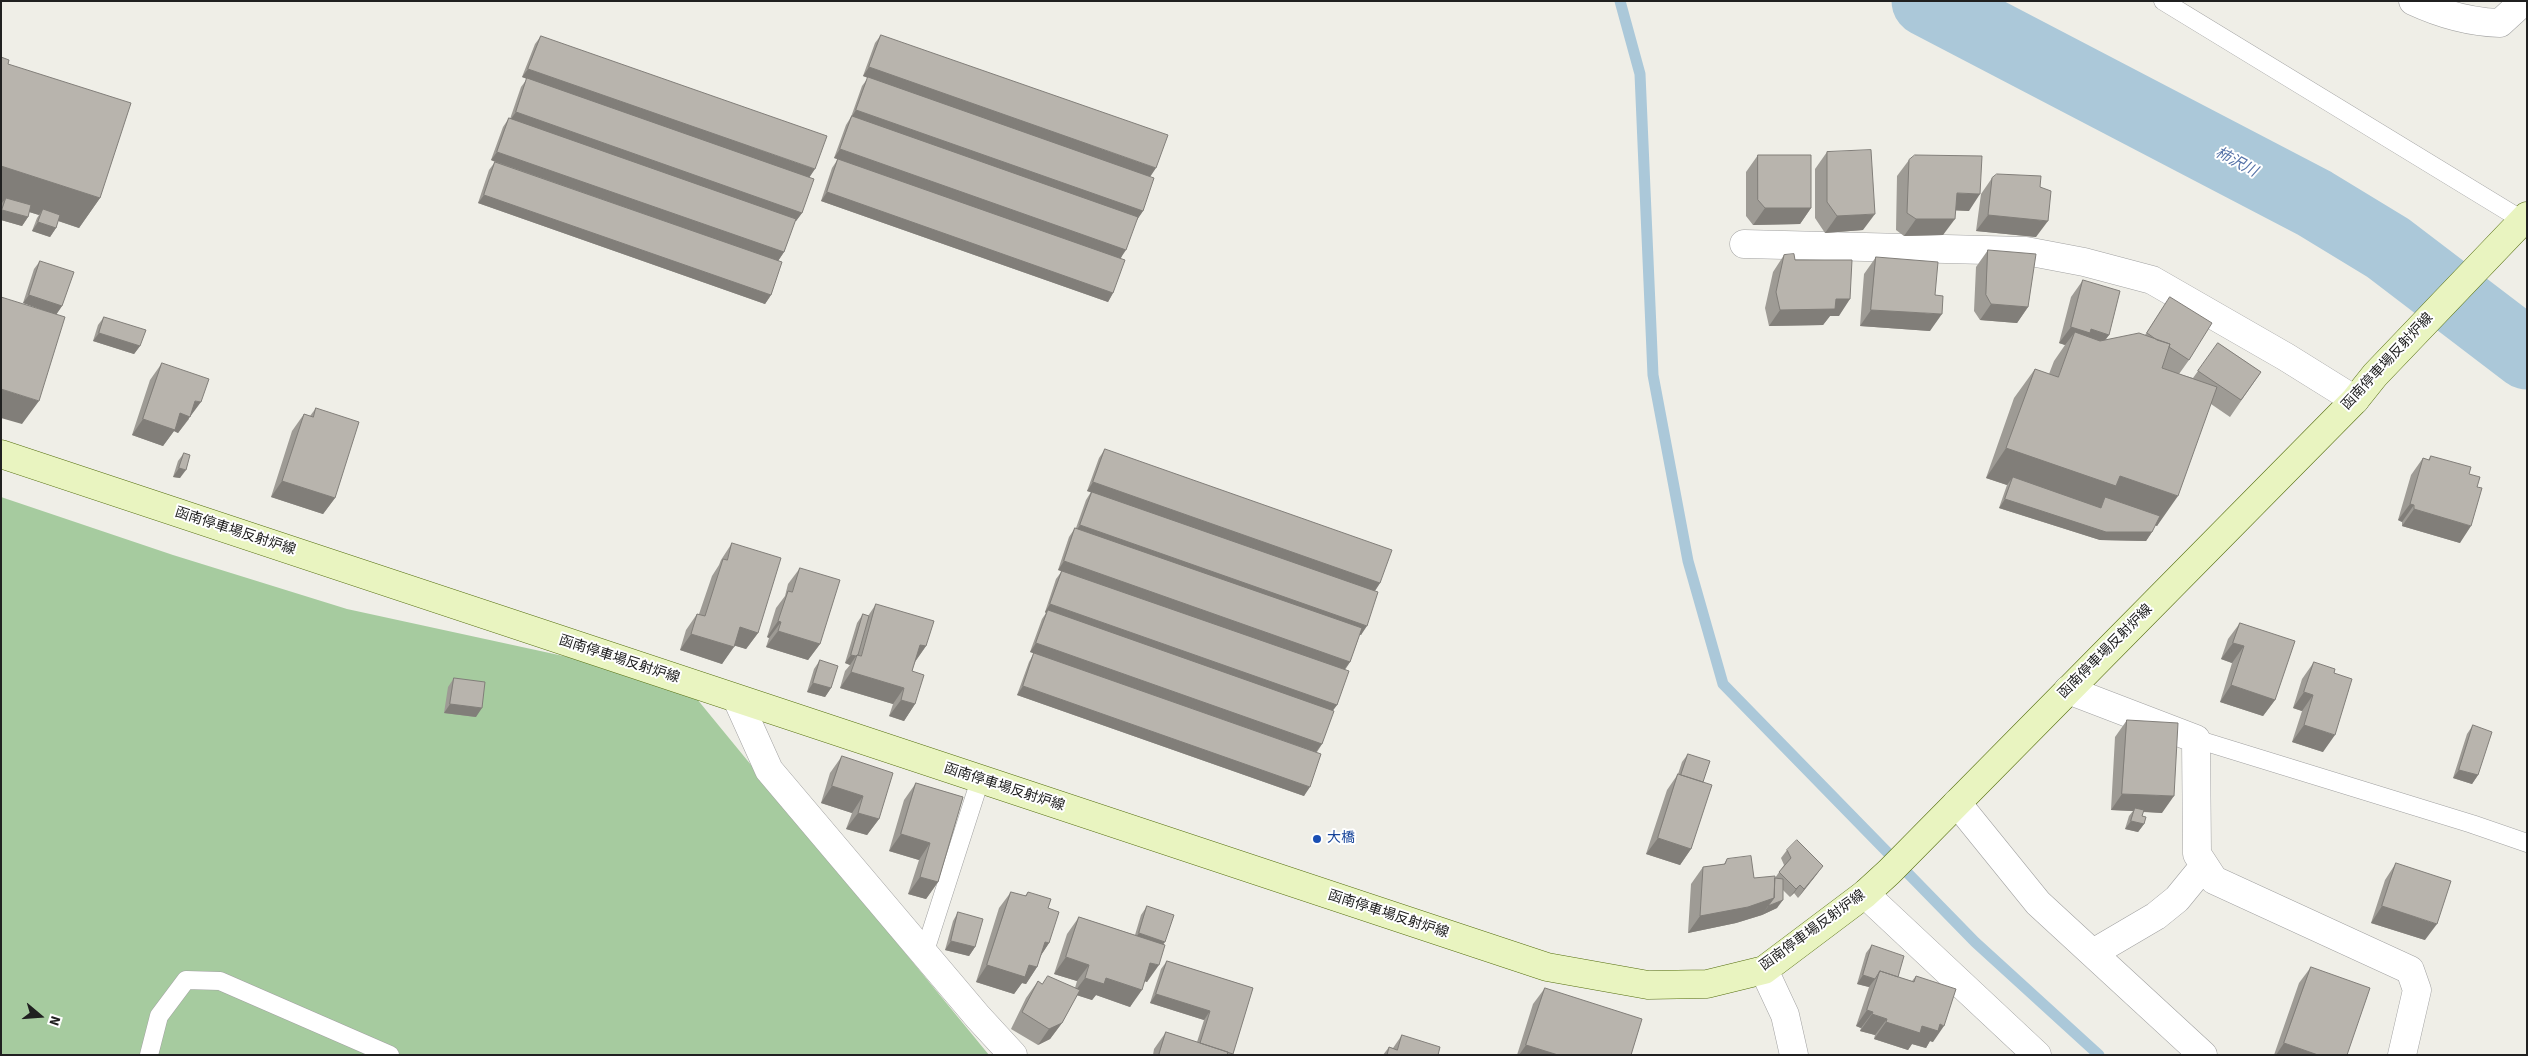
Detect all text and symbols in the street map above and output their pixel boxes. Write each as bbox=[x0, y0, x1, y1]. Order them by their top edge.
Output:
water label: 柿沢川 bbox=[2212, 144, 2260, 182]
street label: 函南停車場反射炉線 bbox=[2339, 310, 2437, 414]
street label: 函南停車場反射炉線 bbox=[172, 505, 298, 559]
street label: 函南停車場反射炉線 bbox=[2056, 602, 2156, 702]
street label: 函南停車場反射炉線 bbox=[556, 633, 682, 687]
street label: 函南停車場反射炉線 bbox=[941, 761, 1067, 815]
place label: 大橋 bbox=[1327, 831, 1355, 847]
marker: 大橋 bbox=[1311, 833, 1323, 845]
street label: 函南停車場反射炉線 bbox=[1757, 887, 1869, 975]
street label: 函南停車場反射炉線 bbox=[1325, 888, 1451, 942]
north arrow bbox=[15, 991, 65, 1041]
text: N bbox=[43, 1013, 65, 1028]

